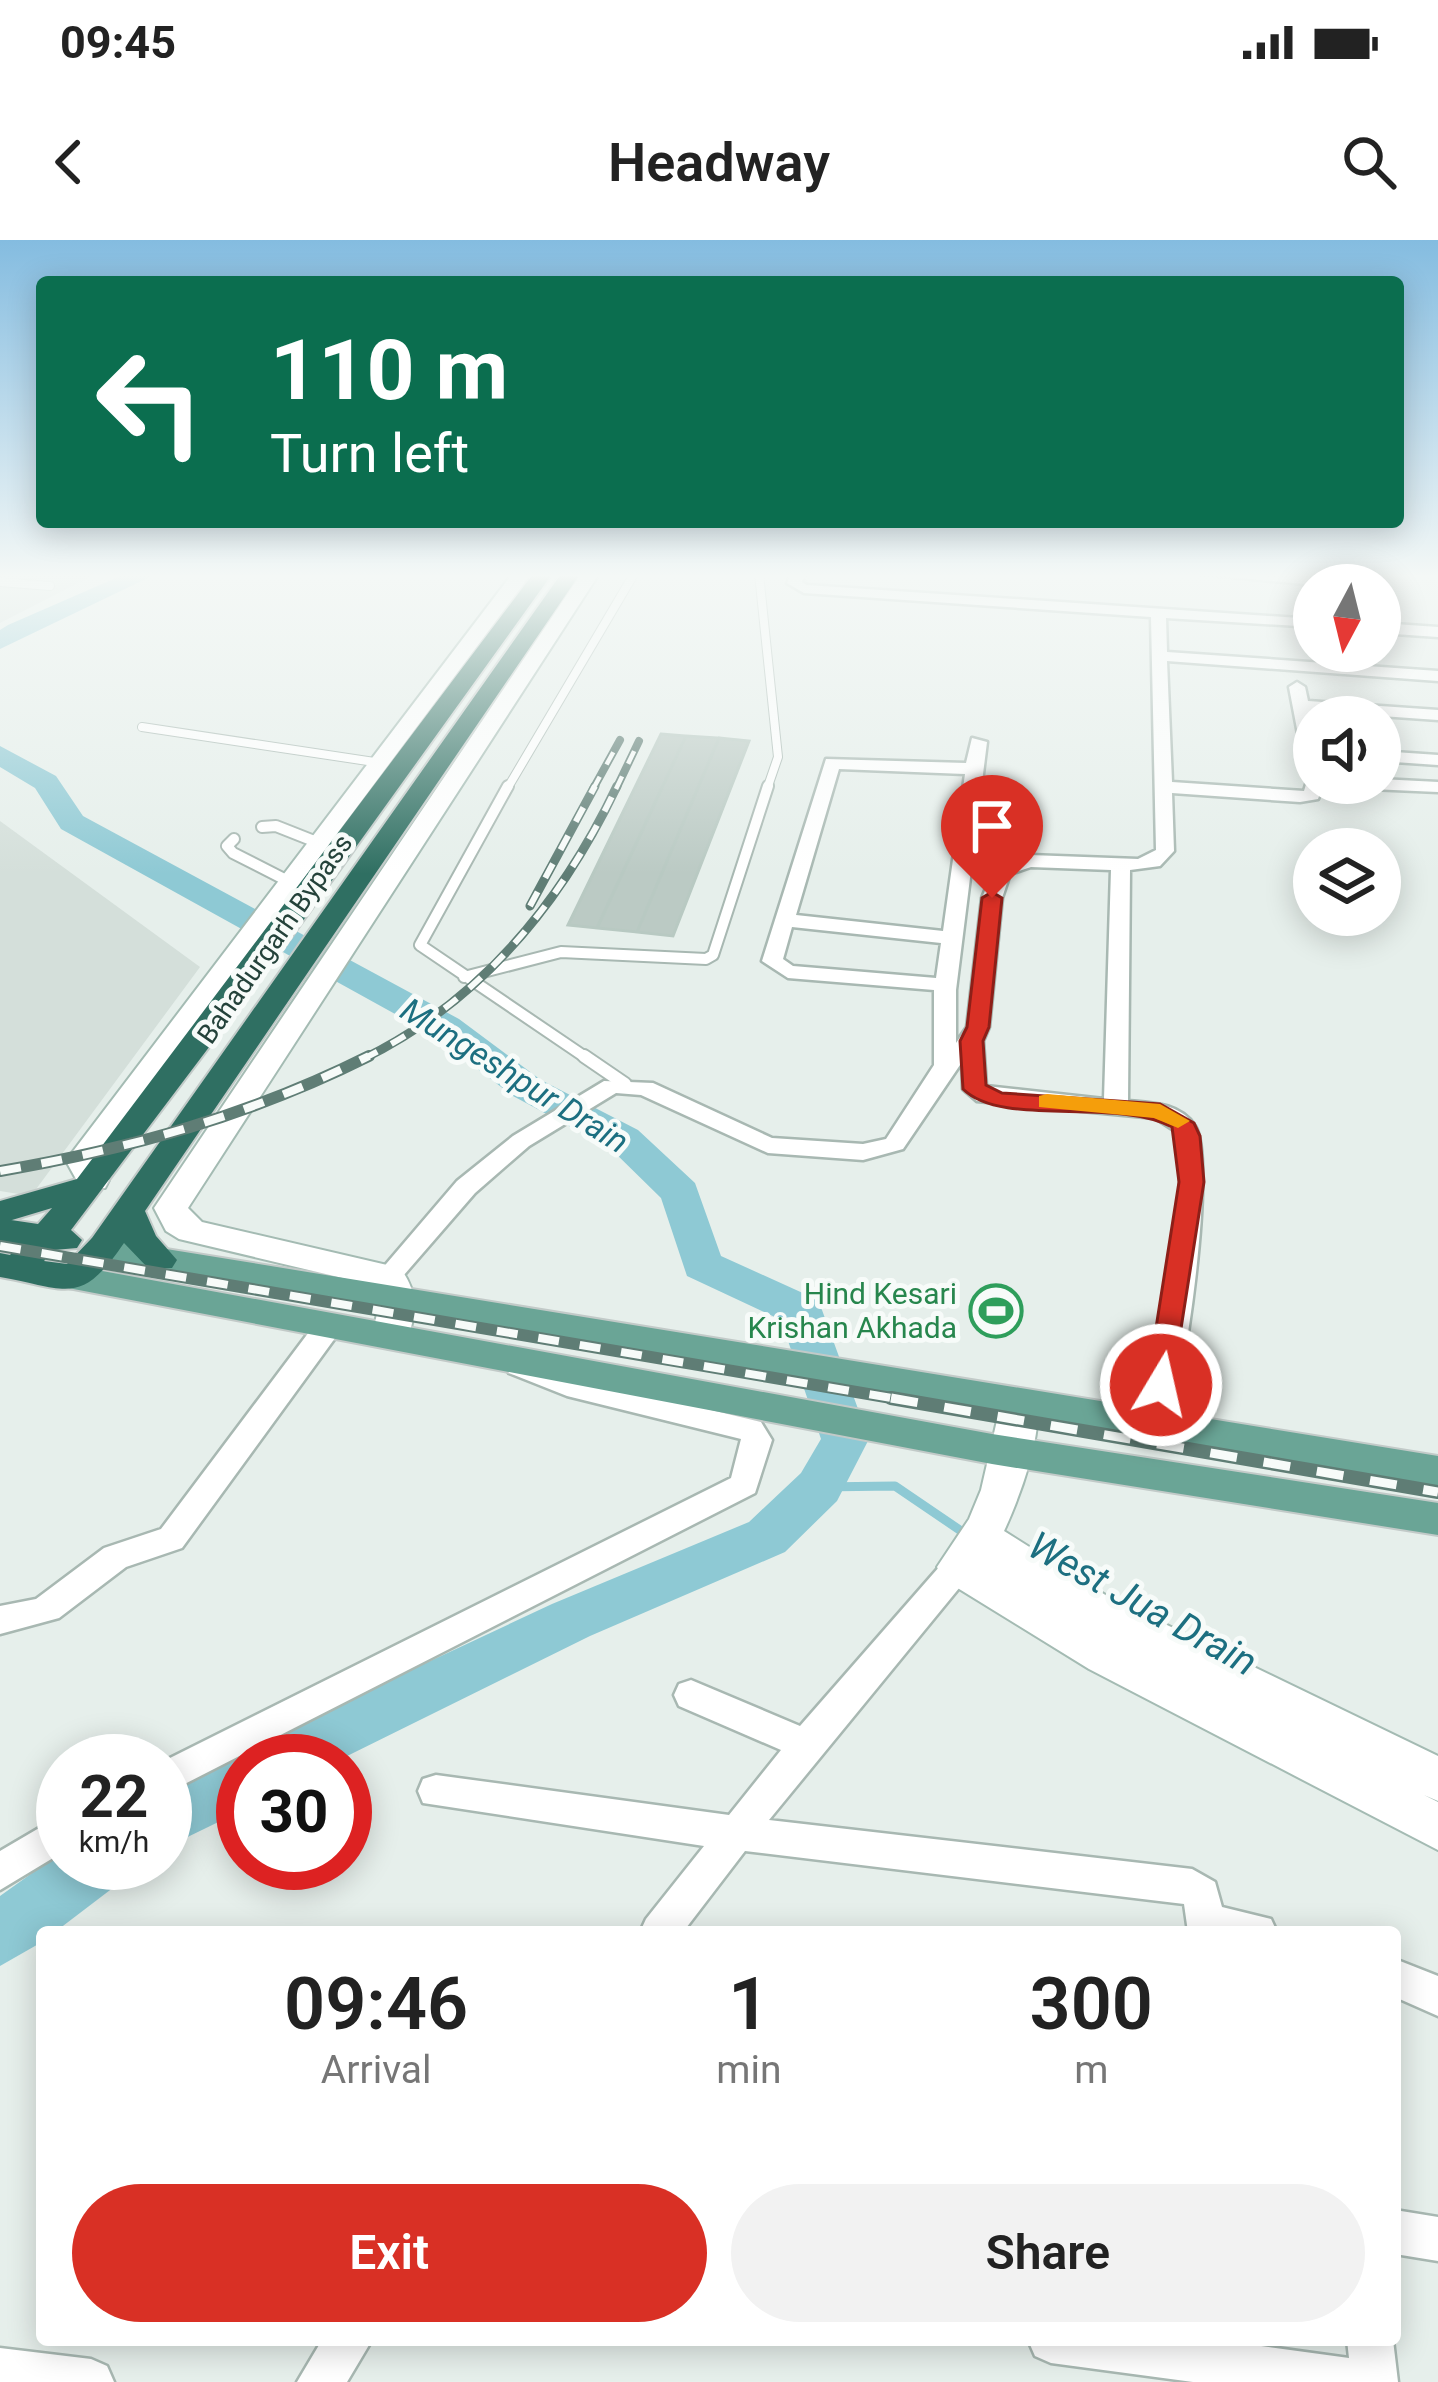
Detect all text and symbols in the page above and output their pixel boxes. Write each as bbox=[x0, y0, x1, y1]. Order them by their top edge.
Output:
text: 09:45 bbox=[60, 16, 176, 69]
icon: back bbox=[36, 129, 102, 195]
icon: search bbox=[1336, 129, 1402, 195]
text: Headway bbox=[608, 131, 830, 194]
text: 110 m bbox=[270, 321, 508, 420]
icon: left bbox=[72, 324, 228, 480]
text: Turn left bbox=[270, 422, 469, 485]
north arrow bbox=[1293, 564, 1401, 672]
map controls bbox=[1293, 564, 1401, 936]
button: sound bbox=[1293, 696, 1401, 804]
pin bbox=[941, 775, 1043, 898]
icon: arrive bbox=[959, 793, 1025, 859]
street label: Bahadurgarh Bypass bbox=[191, 828, 359, 1050]
button: layers bbox=[1293, 828, 1401, 936]
water label: Mungeshpur Drain bbox=[394, 990, 636, 1161]
place label: Hind Kesari Krishan Akhada bbox=[748, 1276, 957, 1345]
sports icon: Hind Kesari Krishan Akhada bbox=[968, 1283, 1024, 1339]
position arrow bbox=[1098, 1322, 1224, 1448]
water label: West Jua Drain bbox=[1020, 1522, 1265, 1686]
speed limit sign: 30 bbox=[216, 1734, 372, 1890]
text: 22 bbox=[80, 1761, 148, 1832]
text: km/h bbox=[79, 1824, 149, 1859]
text: 09:46 bbox=[284, 1962, 468, 2047]
text: 1 bbox=[728, 1962, 769, 2047]
text: 300 bbox=[1030, 1962, 1153, 2047]
text: Arrival bbox=[321, 2047, 431, 2093]
text: min bbox=[716, 2047, 781, 2093]
text: m bbox=[1074, 2047, 1108, 2093]
button: Exit bbox=[72, 2184, 707, 2322]
button: Share bbox=[731, 2184, 1365, 2322]

